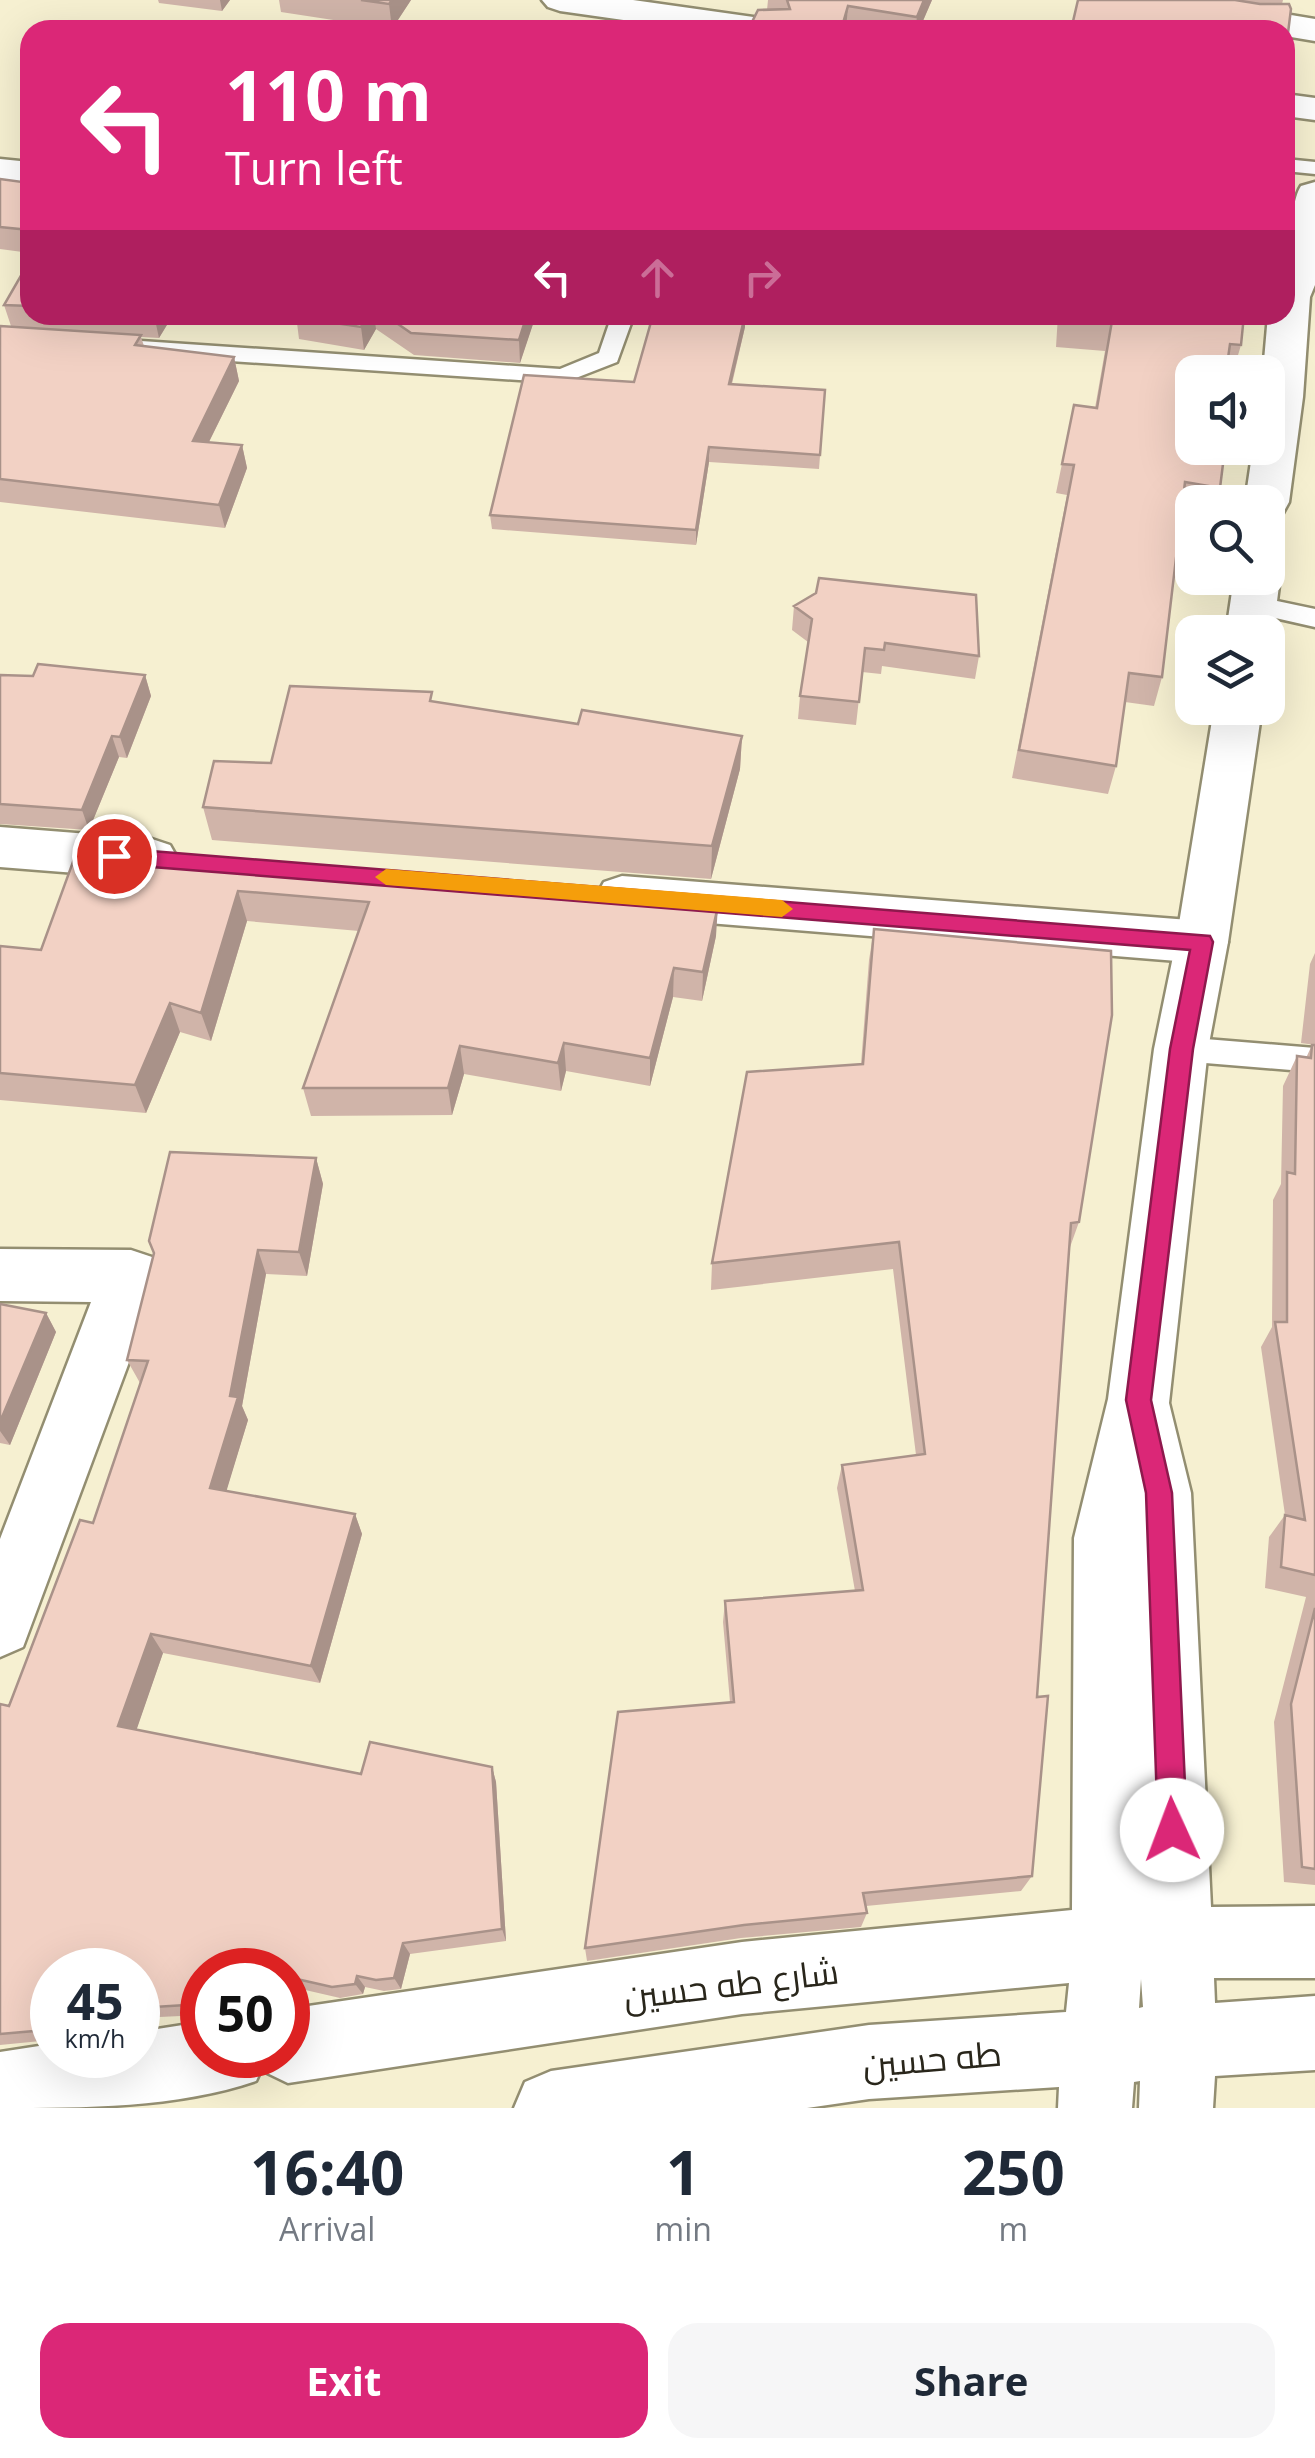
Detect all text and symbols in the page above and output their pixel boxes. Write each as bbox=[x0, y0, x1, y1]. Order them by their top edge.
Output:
text: 110 m bbox=[225, 46, 432, 142]
icon: left bbox=[60, 60, 190, 190]
text: Turn left bbox=[225, 137, 403, 198]
icon: left bbox=[525, 250, 580, 305]
icon: ahead bbox=[630, 250, 685, 305]
icon: right bbox=[735, 250, 790, 305]
map controls bbox=[1175, 355, 1285, 725]
button: sound bbox=[1175, 355, 1285, 465]
button: search bbox=[1175, 485, 1285, 595]
button: layers bbox=[1175, 615, 1285, 725]
pin bbox=[72, 814, 157, 899]
icon: arrive bbox=[87, 829, 142, 884]
position arrow bbox=[1120, 1778, 1224, 1882]
street label: شارع طه حسين bbox=[621, 1946, 841, 2021]
speed limit sign: 50 bbox=[180, 1948, 310, 2078]
text: 45 bbox=[66, 1967, 124, 2035]
text: km/h bbox=[65, 2021, 125, 2055]
street label: طه حسين bbox=[860, 2029, 1004, 2087]
text: 16:40 bbox=[250, 2131, 404, 2213]
text: 1 bbox=[666, 2131, 700, 2213]
text: 250 bbox=[962, 2131, 1065, 2213]
text: Arrival bbox=[279, 2207, 375, 2250]
text: min bbox=[655, 2207, 712, 2250]
text: m bbox=[999, 2207, 1028, 2250]
button: Exit bbox=[40, 2323, 648, 2438]
button: Share bbox=[668, 2323, 1275, 2438]

